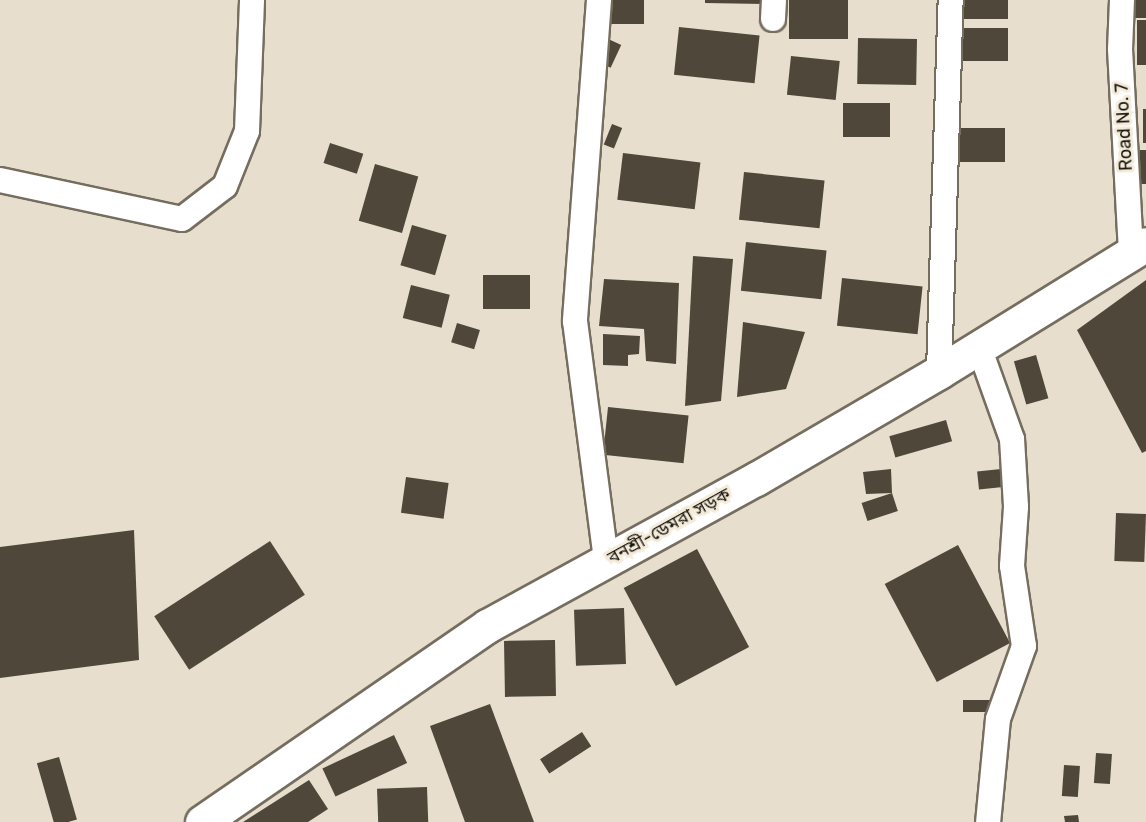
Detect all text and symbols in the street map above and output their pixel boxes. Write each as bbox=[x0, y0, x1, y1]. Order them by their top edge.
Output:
street label: Road No. 7 bbox=[1111, 83, 1137, 171]
street label: বনশ্রী-ডেমরা সড়ক bbox=[604, 483, 734, 569]

